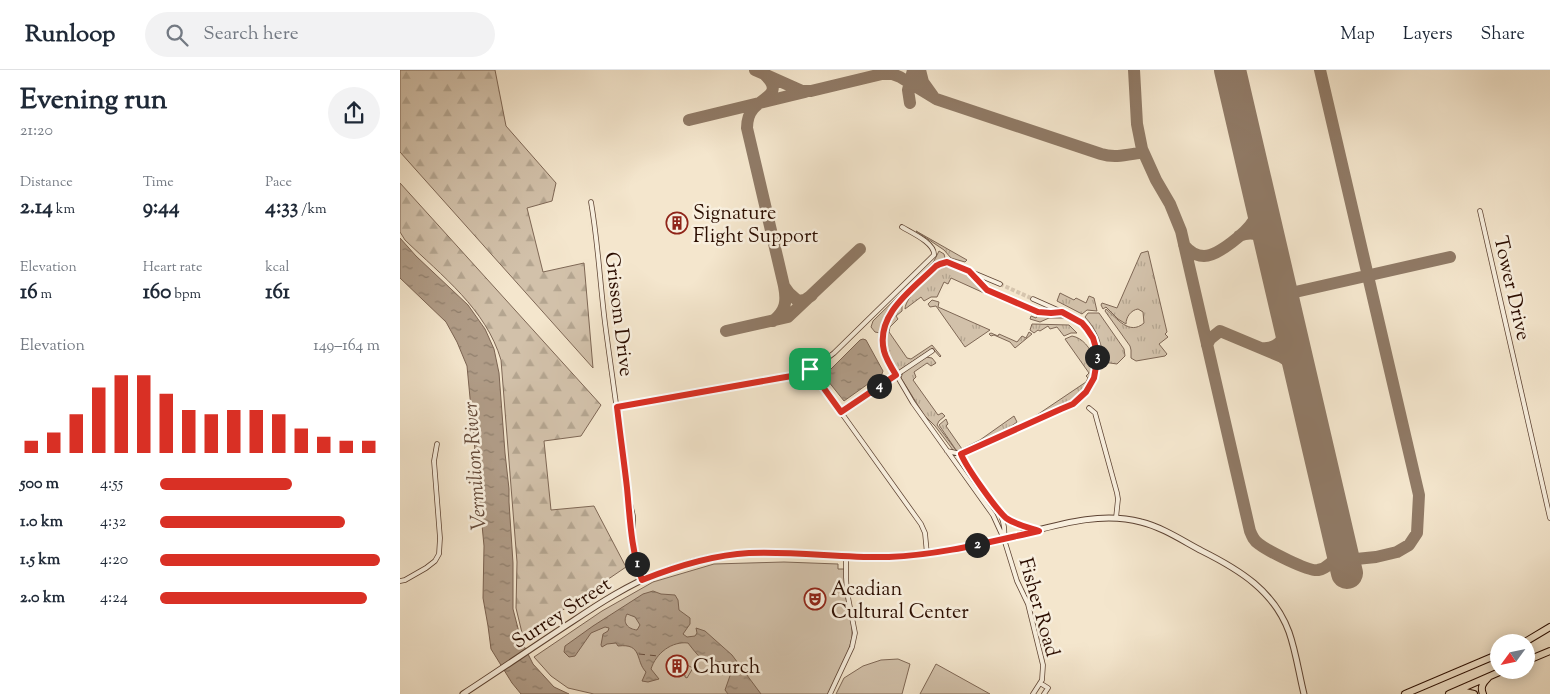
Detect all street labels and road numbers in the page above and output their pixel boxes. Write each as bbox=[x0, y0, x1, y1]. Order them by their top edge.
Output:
street label: Tower Drive bbox=[1484, 234, 1537, 344]
street label: Grissom Drive bbox=[596, 250, 640, 378]
street label: Fisher Road bbox=[1010, 555, 1066, 661]
street label: Surrey Street bbox=[507, 571, 618, 657]

